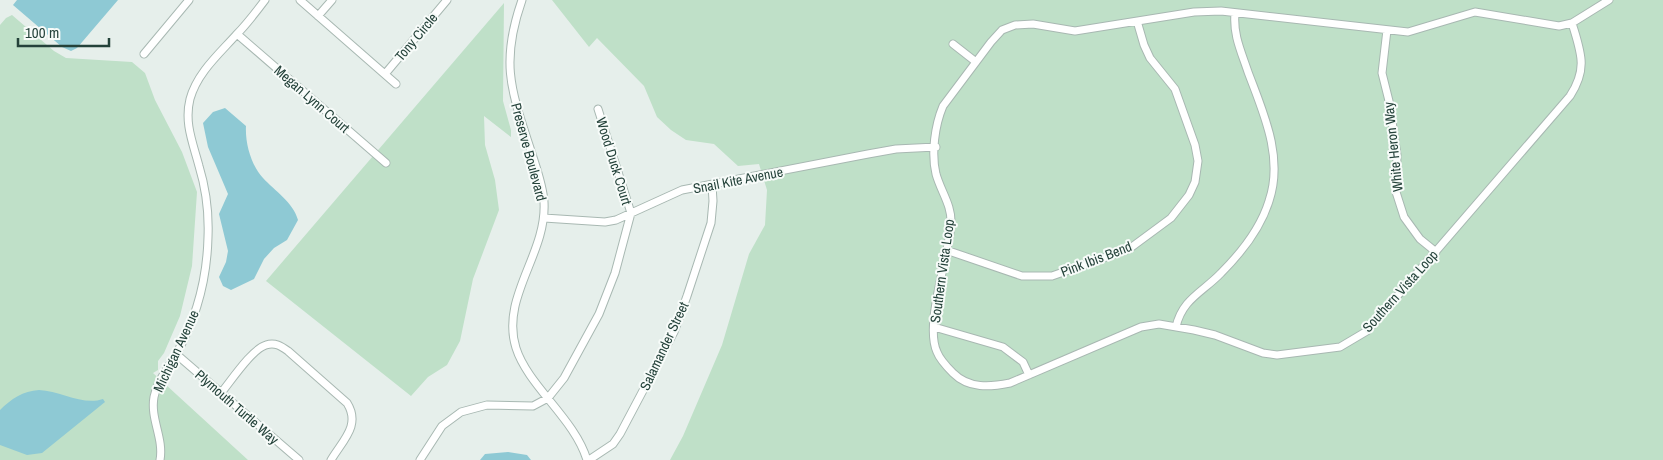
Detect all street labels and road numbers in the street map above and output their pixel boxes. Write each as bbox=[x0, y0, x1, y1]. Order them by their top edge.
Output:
street label: Tony Circle bbox=[391, 9, 441, 65]
street label: Megan Lynn Court bbox=[271, 61, 353, 137]
street label: Preserve Boulevard bbox=[507, 101, 551, 203]
street label: White Heron Way bbox=[1379, 101, 1407, 193]
street label: Wood Duck Court bbox=[592, 115, 636, 207]
street label: Snail Kite Avenue bbox=[692, 162, 784, 198]
street label: Southern Vista Loop bbox=[926, 218, 958, 324]
street label: Pink Ibis Bend bbox=[1058, 237, 1134, 281]
street label: Southern Vista Loop bbox=[1358, 246, 1442, 336]
street label: Salamander Street bbox=[636, 299, 692, 393]
street label: Michigan Avenue bbox=[149, 307, 203, 395]
street label: Plymouth Turtle Way bbox=[191, 366, 283, 448]

